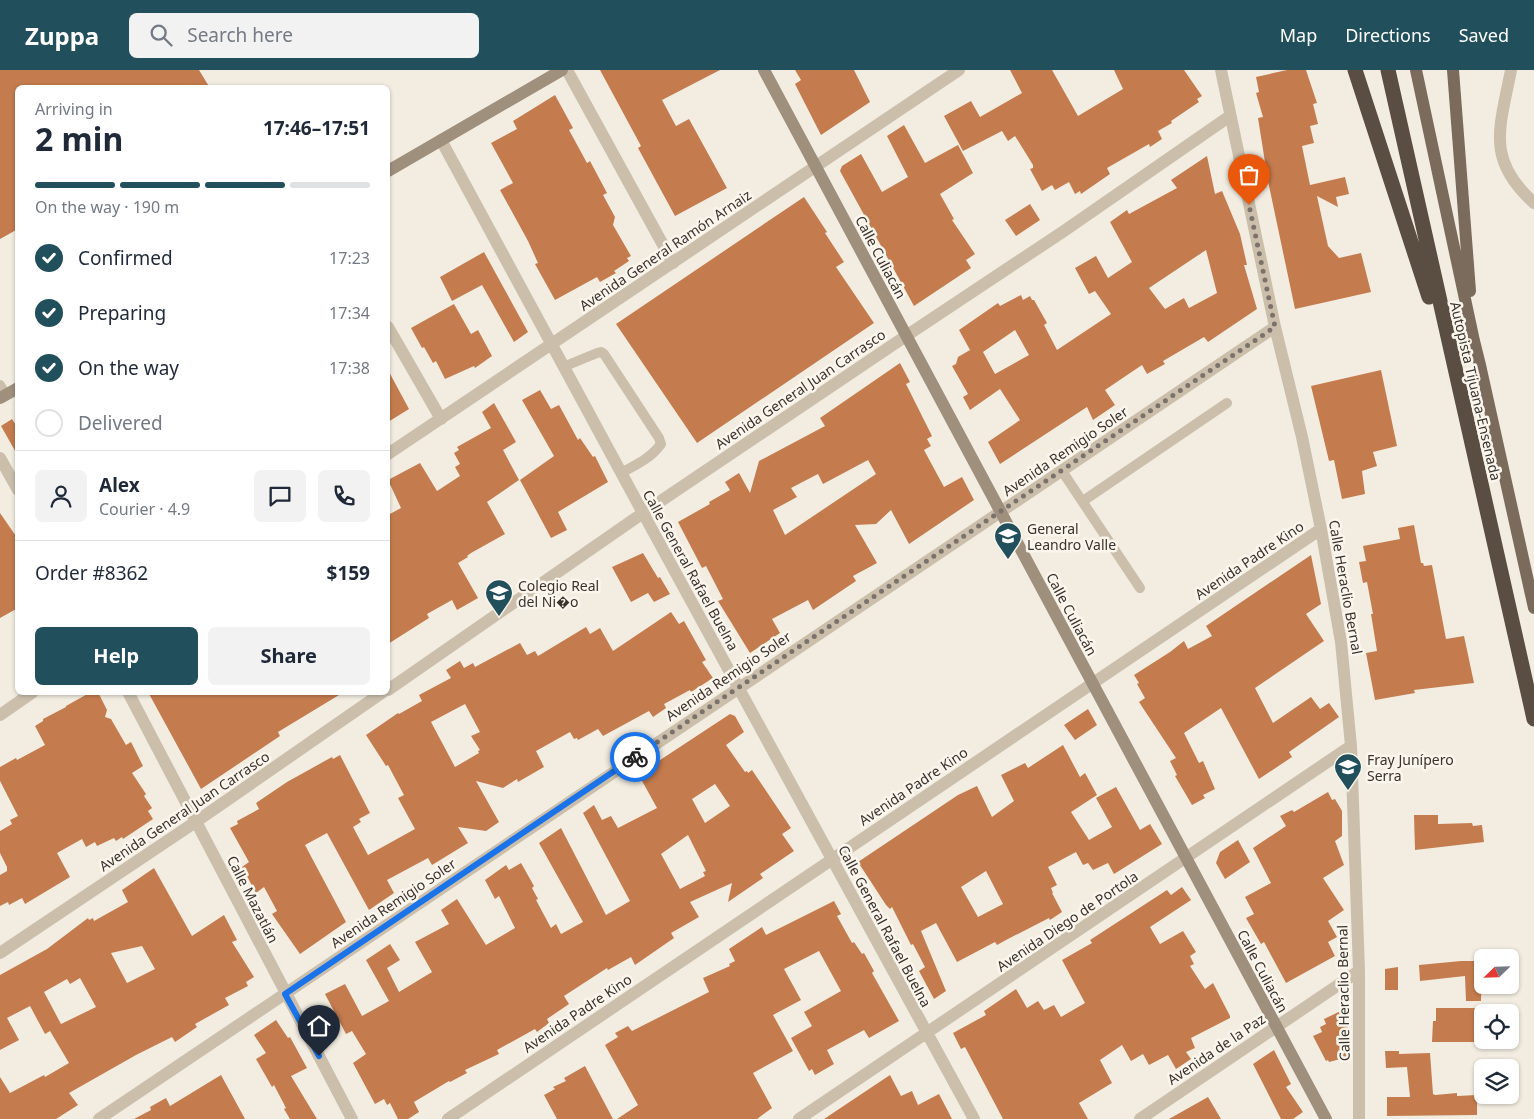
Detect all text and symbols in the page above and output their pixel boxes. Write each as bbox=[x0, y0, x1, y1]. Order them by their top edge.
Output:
search box bbox=[129, 13, 479, 58]
text: Zuppa bbox=[25, 19, 99, 52]
icon: search bbox=[147, 21, 175, 49]
text: Search here bbox=[187, 22, 293, 48]
text: Map bbox=[1280, 23, 1317, 47]
text: Directions bbox=[1345, 23, 1431, 47]
text: Saved bbox=[1459, 23, 1509, 47]
text: Arriving in bbox=[35, 98, 113, 120]
text: 17:46–17:51 bbox=[263, 115, 370, 141]
text: 2 min bbox=[35, 117, 123, 160]
pin bbox=[1228, 154, 1270, 205]
icon: bag bbox=[1235, 161, 1263, 189]
street label: Avenida General Ramón Arnaiz bbox=[575, 185, 755, 315]
text: On the way · 190 m bbox=[35, 196, 179, 218]
street label: Calle Culiacán bbox=[851, 212, 911, 302]
icon: check bbox=[35, 244, 63, 272]
text: Confirmed bbox=[78, 245, 173, 271]
text: 17:23 bbox=[329, 247, 370, 269]
icon: check bbox=[35, 299, 63, 327]
text: Preparing bbox=[78, 300, 166, 326]
street label: Autopista Tijuana-Ensenada bbox=[1446, 300, 1506, 482]
text: 17:34 bbox=[329, 302, 370, 324]
street label: Avenida General Juan Carrasco bbox=[711, 325, 889, 453]
icon: check bbox=[35, 354, 63, 382]
text: On the way bbox=[78, 355, 179, 381]
text: 17:38 bbox=[329, 357, 370, 379]
street label: Avenida Remigio Soler bbox=[999, 402, 1132, 500]
text: Delivered bbox=[78, 410, 163, 436]
button: person bbox=[35, 470, 87, 522]
button: chat bbox=[254, 470, 306, 522]
button: phone bbox=[318, 470, 370, 522]
text: Alex bbox=[99, 472, 140, 498]
street label: Calle General Rafael Buelna bbox=[639, 486, 743, 654]
text: Courier · 4.9 bbox=[99, 498, 190, 520]
street label: Avenida Padre Kino bbox=[1191, 516, 1307, 604]
street label: Calle Heraclio Bernal bbox=[1325, 518, 1367, 656]
place label: General Leandro Valle bbox=[1027, 519, 1116, 554]
school or university icon: General Leandro Valle bbox=[993, 521, 1023, 560]
text: Order #8362 bbox=[35, 560, 148, 586]
text: $159 bbox=[327, 560, 370, 586]
street label: Calle Culiacán bbox=[1042, 569, 1102, 659]
place label: Colegio Real del Ni�o bbox=[518, 576, 599, 611]
school or university icon: Colegio Real del Ni�o bbox=[484, 578, 514, 617]
button: Help bbox=[35, 627, 198, 685]
button: Share bbox=[208, 627, 370, 685]
street label: Avenida Remigio Soler bbox=[662, 627, 795, 725]
courier bbox=[610, 732, 660, 782]
street label: Avenida Padre Kino bbox=[855, 742, 971, 830]
icon: bike bbox=[621, 743, 649, 771]
street label: Avenida General Juan Carrasco bbox=[95, 747, 273, 875]
place label: Fray Junípero Serra bbox=[1367, 750, 1454, 785]
school or university icon: Fray Junípero Serra bbox=[1333, 752, 1363, 791]
street label: Calle General Rafael Buelna bbox=[834, 842, 936, 1010]
street label: Calle Mazatlán bbox=[223, 852, 283, 946]
street label: Avenida Remigio Soler bbox=[327, 854, 460, 952]
street label: Avenida Diego de Portola bbox=[993, 867, 1141, 975]
street label: Calle Heraclio Bernal bbox=[1332, 925, 1354, 1061]
street label: Calle Culiacán bbox=[1233, 926, 1293, 1016]
north arrow bbox=[1474, 949, 1519, 994]
map controls bbox=[1474, 949, 1519, 1104]
street label: Avenida Padre Kino bbox=[519, 969, 635, 1057]
button: locate bbox=[1474, 1004, 1519, 1049]
pin bbox=[298, 1005, 340, 1056]
street label: Avenida de la Paz bbox=[1163, 1009, 1269, 1089]
icon: home bbox=[305, 1012, 333, 1040]
button: layers bbox=[1474, 1059, 1519, 1104]

